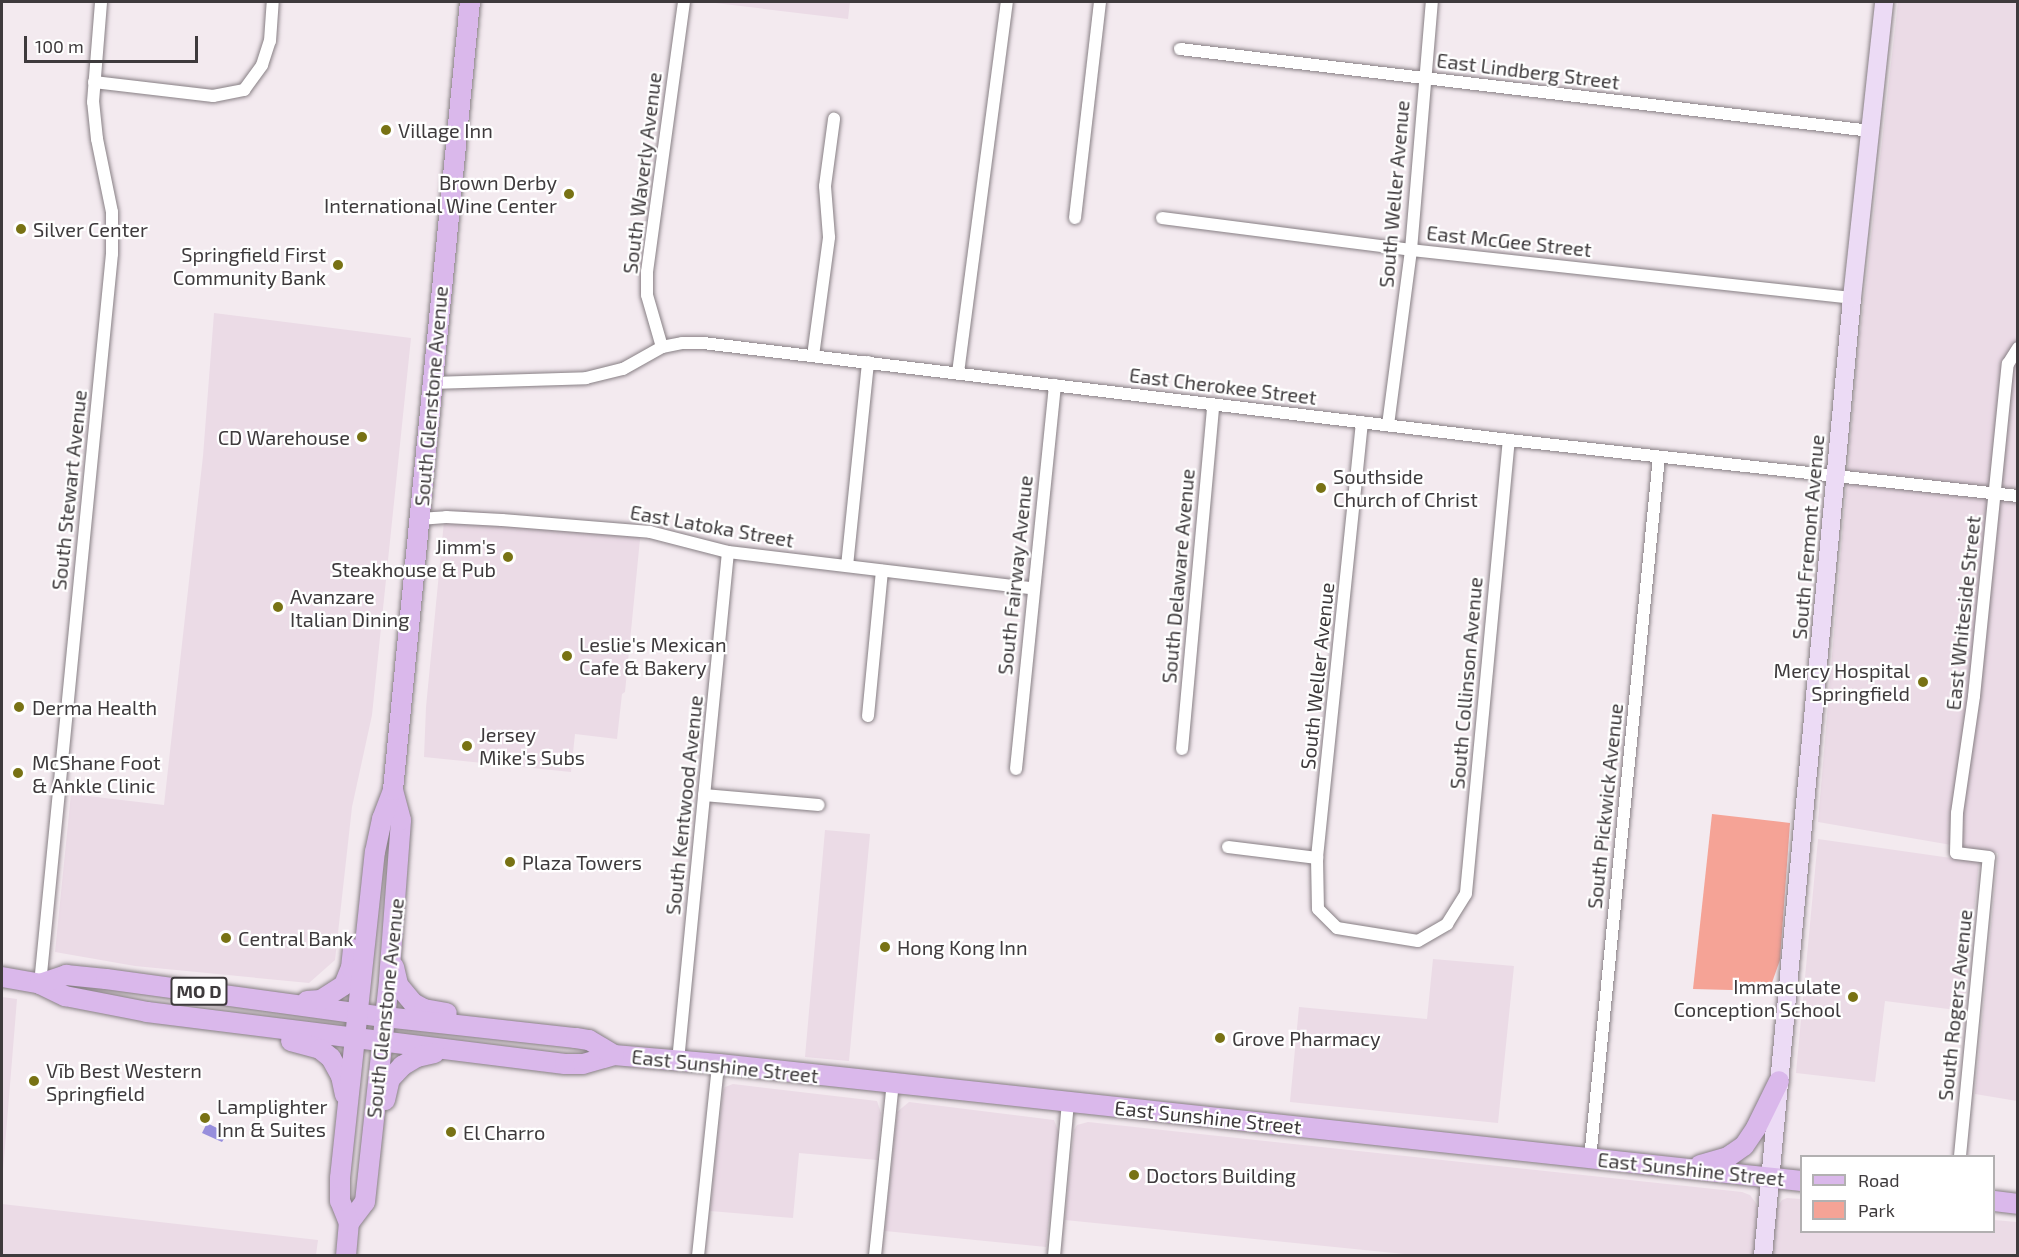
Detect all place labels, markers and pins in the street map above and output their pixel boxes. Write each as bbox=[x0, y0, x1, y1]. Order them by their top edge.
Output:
place label: Village Inn bbox=[398, 118, 493, 142]
marker: Village Inn bbox=[379, 123, 393, 137]
place label: Brown Derby International Wine Center bbox=[323, 170, 557, 217]
marker: Brown Derby International Wine Center bbox=[562, 187, 576, 201]
place label: Silver Center bbox=[33, 217, 149, 241]
marker: Silver Center bbox=[14, 222, 28, 236]
place label: Springfield First Community Bank bbox=[172, 242, 326, 289]
marker: Springfield First Community Bank bbox=[331, 258, 345, 272]
place label: CD Warehouse bbox=[217, 425, 350, 449]
marker: CD Warehouse bbox=[355, 430, 369, 444]
place label: Southside Church of Christ bbox=[1333, 464, 1478, 511]
marker: Southside Church of Christ bbox=[1314, 481, 1328, 495]
place label: Jimm's Steakhouse & Pub bbox=[331, 534, 496, 581]
marker: Jimm's Steakhouse & Pub bbox=[501, 550, 515, 564]
place label: Avanzare Italian Dining bbox=[290, 584, 409, 631]
marker: Avanzare Italian Dining bbox=[271, 600, 285, 614]
place label: Leslie's Mexican Cafe & Bakery bbox=[579, 632, 727, 679]
marker: Leslie's Mexican Cafe & Bakery bbox=[560, 649, 574, 663]
place label: Mercy Hospital Springfield bbox=[1773, 658, 1910, 705]
marker: Mercy Hospital Springfield bbox=[1914, 673, 1932, 691]
place label: Derma Health bbox=[32, 695, 157, 719]
marker: Derma Health bbox=[10, 698, 28, 716]
place label: Jersey Mike's Subs bbox=[479, 722, 585, 769]
marker: Jersey Mike's Subs bbox=[460, 739, 474, 753]
place label: McShane Foot & Ankle Clinic bbox=[32, 750, 161, 797]
marker: McShane Foot & Ankle Clinic bbox=[9, 764, 27, 782]
place label: Plaza Towers bbox=[522, 850, 642, 874]
marker: Plaza Towers bbox=[503, 855, 517, 869]
place label: Central Bank bbox=[238, 926, 354, 950]
marker: Central Bank bbox=[219, 931, 233, 945]
place label: Hong Kong Inn bbox=[897, 935, 1028, 959]
marker: Hong Kong Inn bbox=[878, 940, 892, 954]
place label: Immaculate Conception School bbox=[1673, 974, 1841, 1021]
marker: Immaculate Conception School bbox=[1846, 990, 1860, 1004]
place label: Grove Pharmacy bbox=[1232, 1026, 1381, 1050]
marker: Grove Pharmacy bbox=[1213, 1031, 1227, 1045]
place label: Vīb Best Western Springfield bbox=[46, 1058, 202, 1105]
marker: Vīb Best Western Springfield bbox=[27, 1074, 41, 1088]
place label: Lamplighter Inn & Suites bbox=[217, 1094, 327, 1141]
marker: Lamplighter Inn & Suites bbox=[198, 1111, 212, 1125]
place label: El Charro bbox=[463, 1120, 546, 1144]
marker: El Charro bbox=[444, 1125, 458, 1139]
place label: Doctors Building bbox=[1146, 1163, 1296, 1187]
marker: Doctors Building bbox=[1127, 1168, 1141, 1182]

